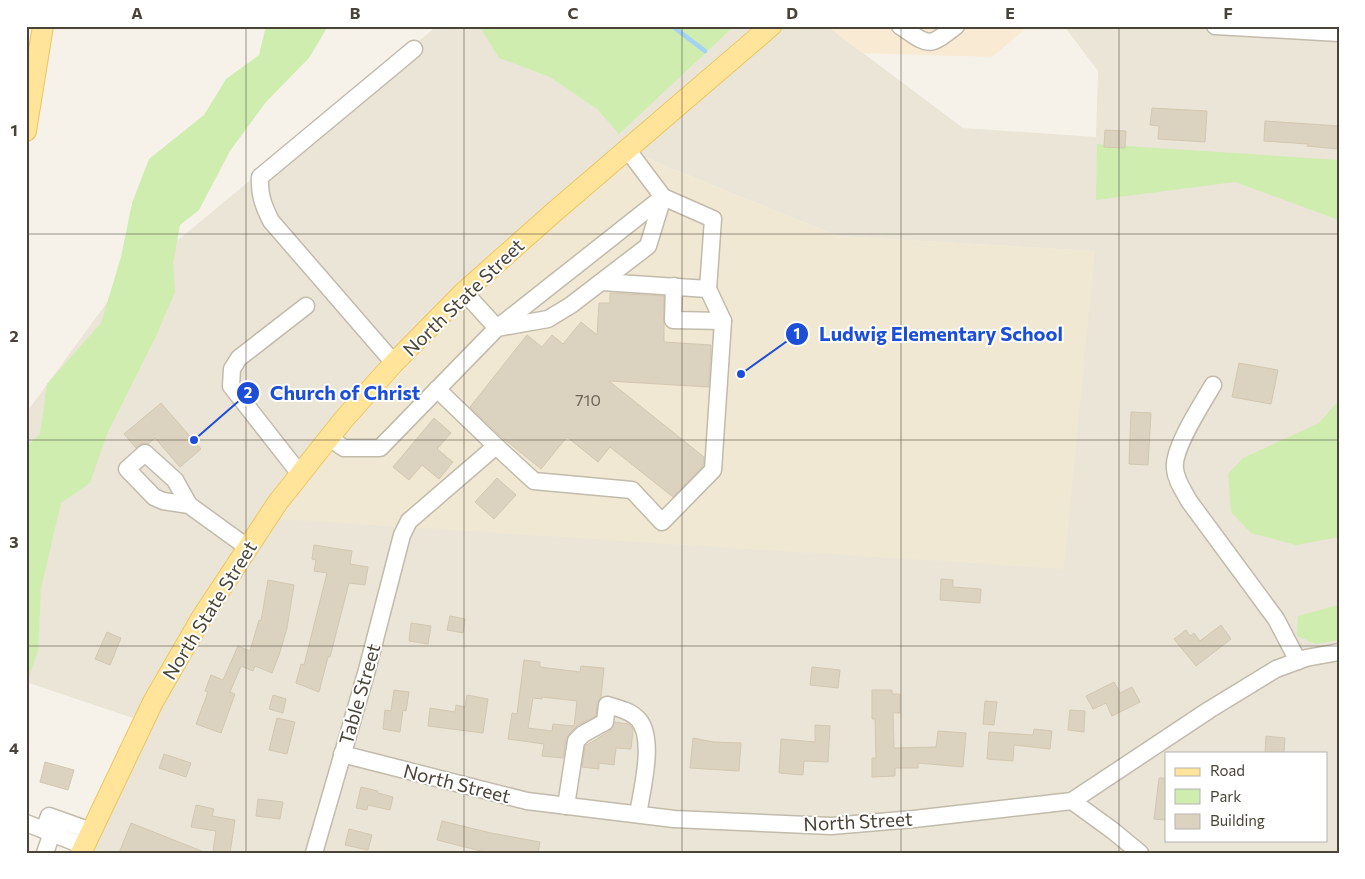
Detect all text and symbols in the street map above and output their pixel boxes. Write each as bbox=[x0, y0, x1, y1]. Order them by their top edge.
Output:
text: A bbox=[131, 3, 143, 22]
text: B bbox=[350, 3, 361, 22]
text: C bbox=[568, 3, 579, 22]
text: D bbox=[786, 3, 798, 22]
text: E bbox=[1005, 3, 1015, 22]
text: F bbox=[1223, 3, 1233, 22]
text: 1 bbox=[10, 120, 18, 139]
street label: North State Street bbox=[398, 233, 528, 361]
callout: Ludwig Elementary School bbox=[785, 316, 1073, 351]
text: Ludwig Elementary School bbox=[819, 321, 1063, 345]
text: 1 bbox=[794, 324, 800, 342]
text: 2 bbox=[9, 326, 19, 345]
callout: Church of Christ bbox=[235, 375, 431, 410]
text: Church of Christ bbox=[270, 380, 420, 404]
text: 2 bbox=[244, 383, 252, 401]
house number: 710 bbox=[575, 390, 601, 409]
text: 3 bbox=[9, 532, 19, 551]
street label: North State Street bbox=[157, 536, 261, 684]
street label: Table Street bbox=[334, 641, 384, 747]
text: 4 bbox=[9, 738, 19, 757]
legend bbox=[1165, 752, 1328, 842]
street label: North Street bbox=[401, 759, 513, 807]
text: Road bbox=[1210, 761, 1245, 779]
text: Park bbox=[1210, 787, 1241, 805]
street label: North Street bbox=[803, 807, 913, 835]
text: Building bbox=[1210, 811, 1265, 829]

